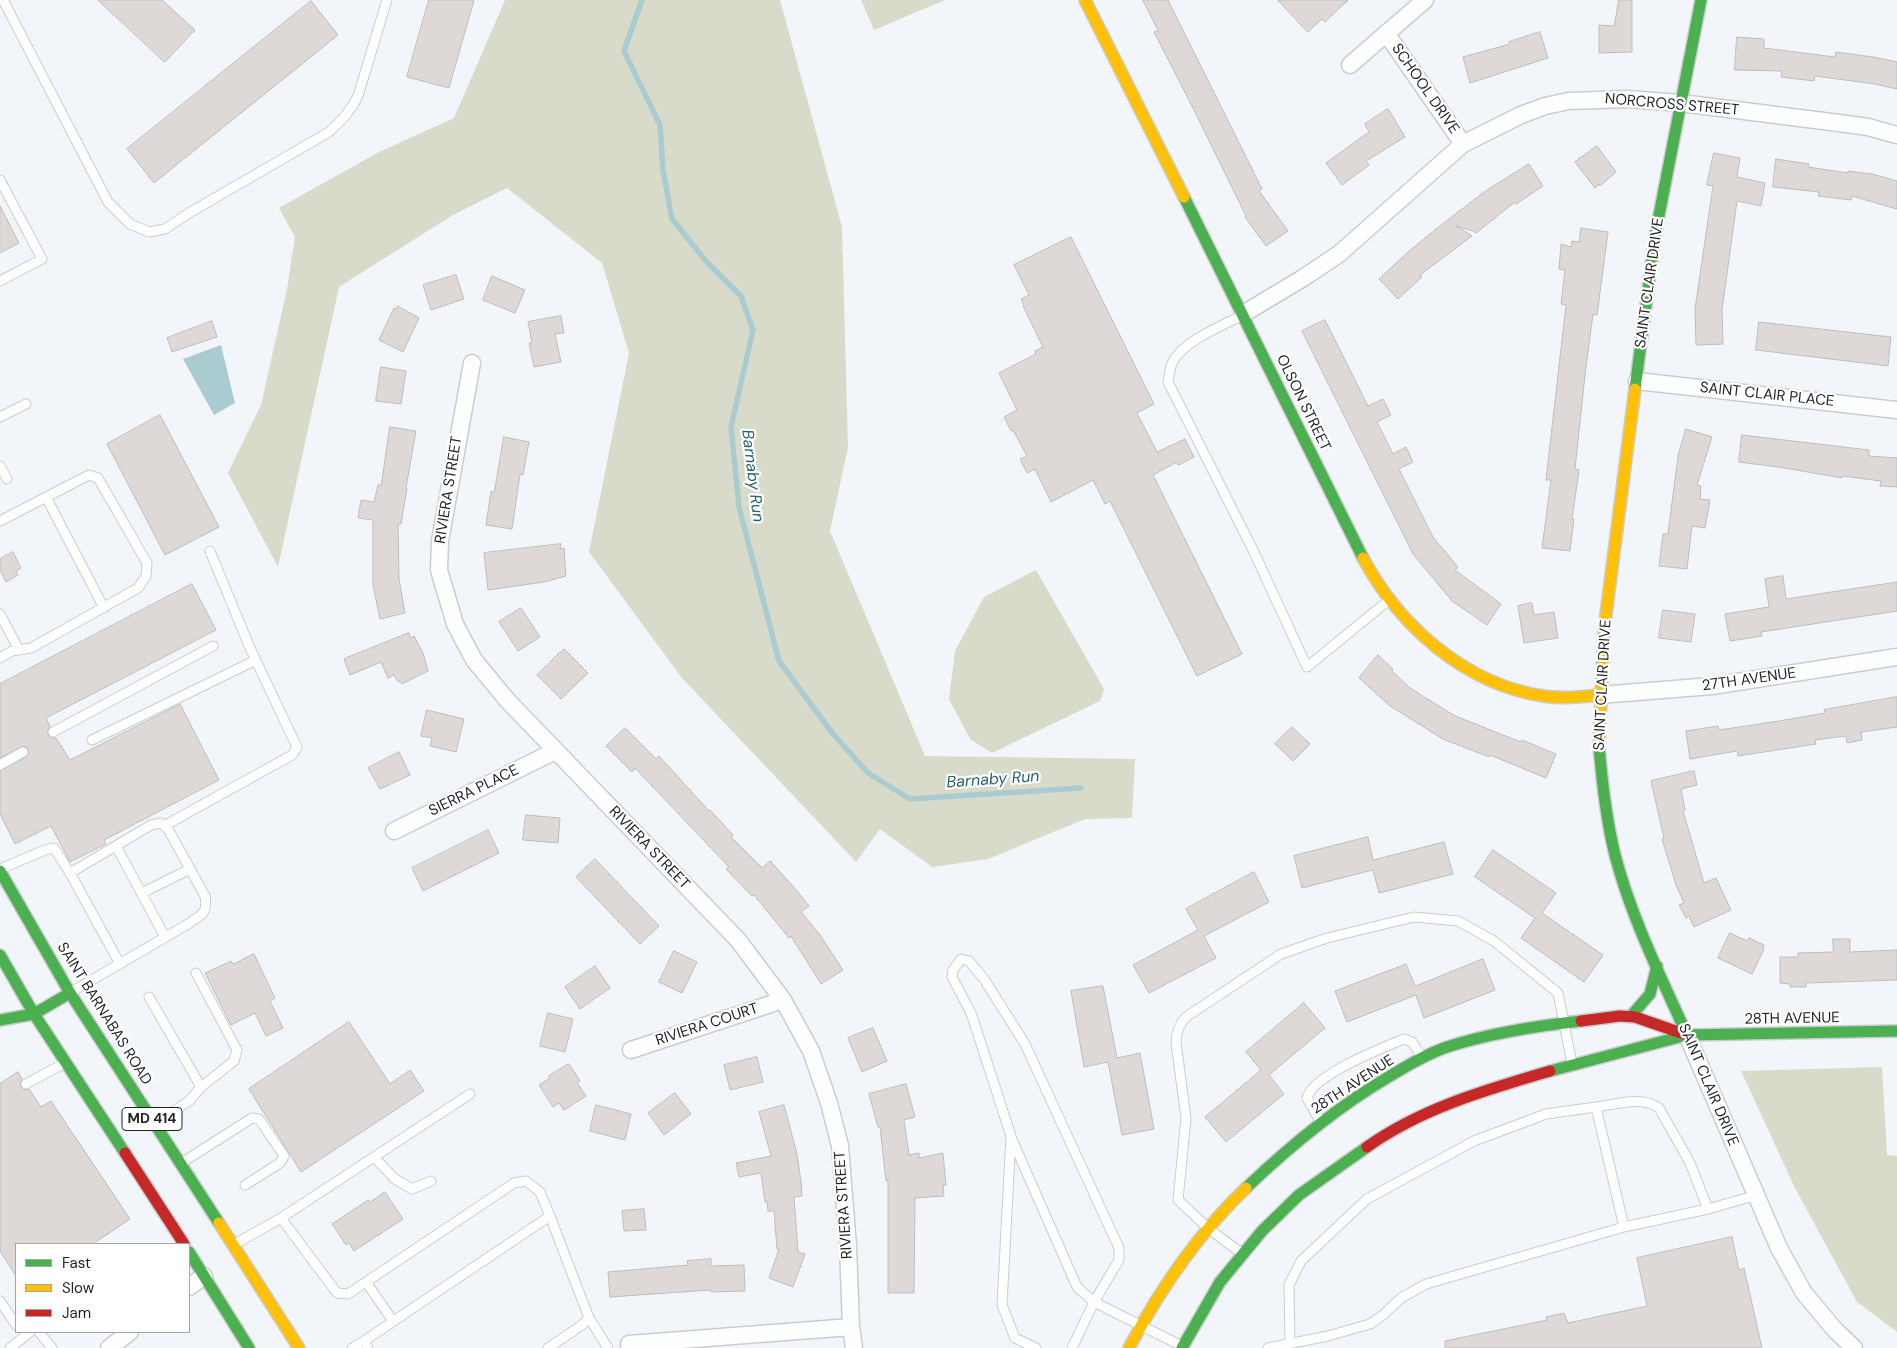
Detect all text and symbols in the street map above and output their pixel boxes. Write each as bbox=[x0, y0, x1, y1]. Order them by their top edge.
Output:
street label: SCHOOL DRIVE bbox=[1387, 40, 1463, 138]
street label: NORCROSS STREET bbox=[1604, 90, 1740, 120]
street label: SAINT CLAIR DRIVE bbox=[1632, 217, 1668, 349]
street label: OLSON STREET bbox=[1272, 352, 1334, 454]
street label: SAINT CLAIR PLACE bbox=[1699, 379, 1835, 411]
water label: Barnaby Run bbox=[737, 429, 767, 523]
street label: RIVIERA STREET bbox=[432, 435, 466, 545]
street label: SAINT CLAIR DRIVE bbox=[1591, 619, 1615, 751]
street label: 27TH AVENUE bbox=[1701, 664, 1797, 696]
street label: SIERRA PLACE bbox=[426, 762, 522, 820]
water label: Barnaby Run bbox=[946, 767, 1040, 793]
street label: RIVIERA STREET bbox=[605, 803, 693, 893]
street label: SAINT BARNABAS ROAD bbox=[53, 939, 155, 1089]
street label: RIVIERA COURT bbox=[653, 1000, 761, 1050]
street label: 28TH AVENUE bbox=[1744, 1009, 1840, 1029]
street label: SAINT CLAIR DRIVE bbox=[1674, 1021, 1742, 1149]
street label: 28TH AVENUE bbox=[1308, 1052, 1398, 1118]
road number: MD 414 bbox=[122, 1108, 182, 1130]
street label: RIVIERA STREET bbox=[831, 1150, 857, 1260]
legend bbox=[15, 1243, 190, 1333]
text: Fast bbox=[62, 1253, 91, 1273]
text: Slow bbox=[62, 1278, 94, 1298]
text: Jam bbox=[62, 1303, 91, 1323]

